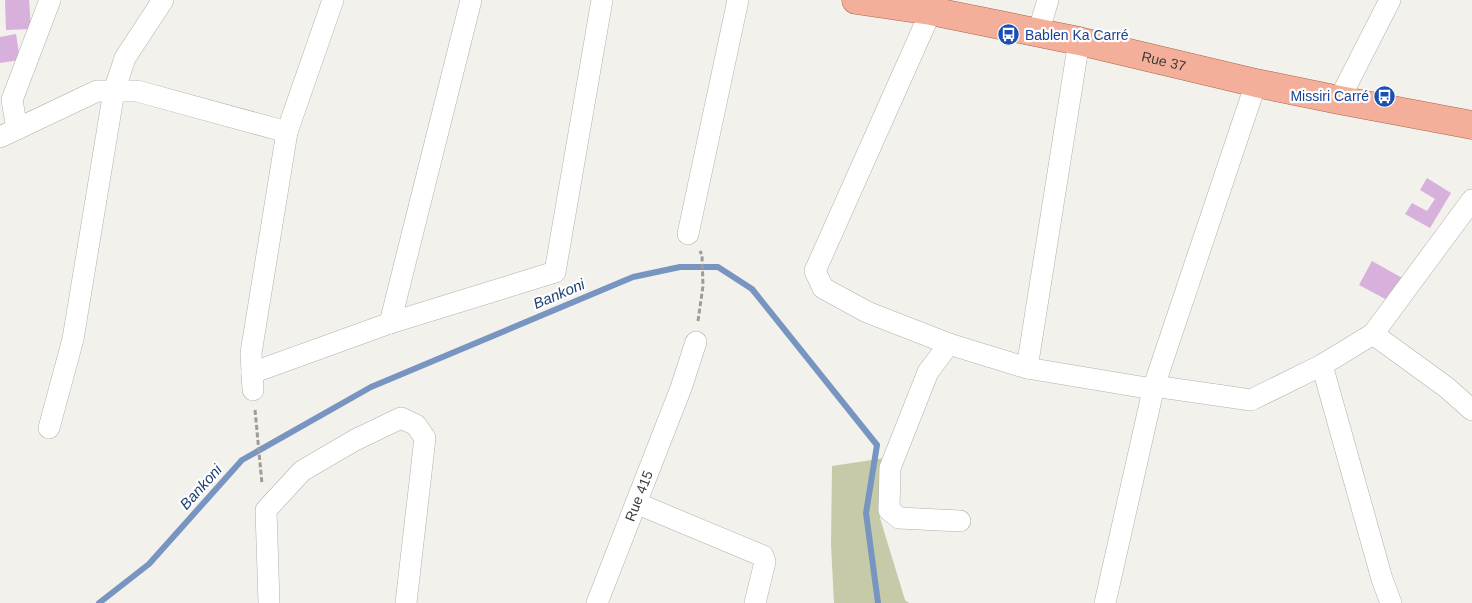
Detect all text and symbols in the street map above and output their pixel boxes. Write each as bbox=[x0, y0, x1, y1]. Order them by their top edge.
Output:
bus stop icon: Bablen Ka Carré bbox=[997, 23, 1021, 47]
place label: Bablen Ka Carré bbox=[1025, 27, 1129, 43]
street label: Rue 37 bbox=[1140, 48, 1188, 74]
bus stop icon: Missiri Carré bbox=[1373, 84, 1397, 108]
place label: Missiri Carré bbox=[1290, 88, 1369, 104]
water label: Bankoni bbox=[531, 275, 588, 312]
water label: Bankoni bbox=[176, 460, 226, 512]
street label: Rue 415 bbox=[622, 468, 656, 523]

